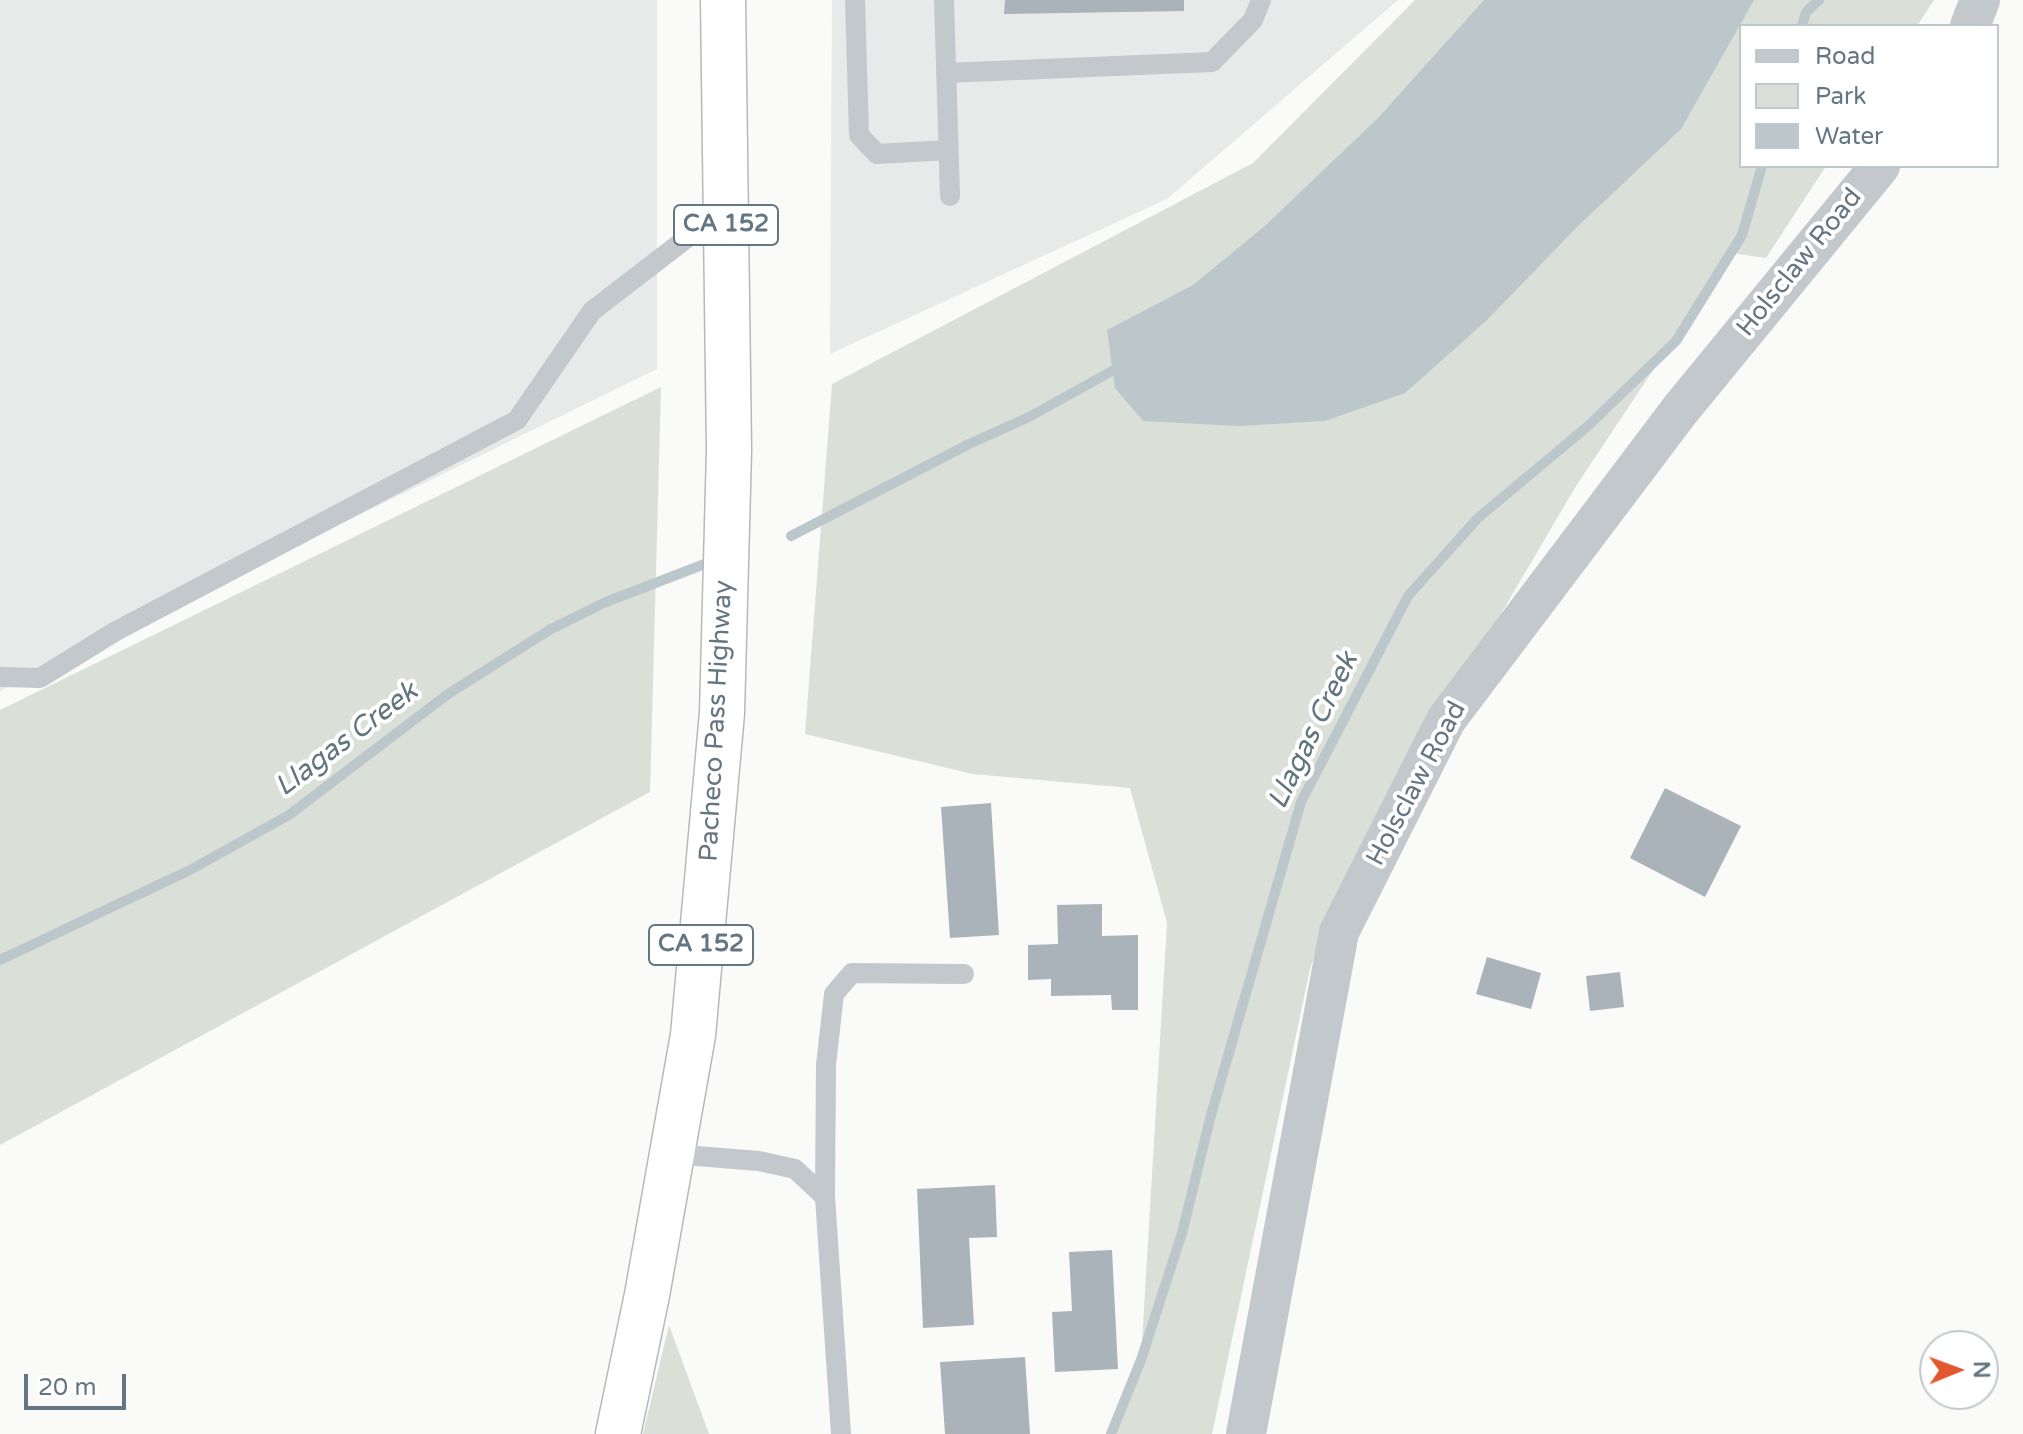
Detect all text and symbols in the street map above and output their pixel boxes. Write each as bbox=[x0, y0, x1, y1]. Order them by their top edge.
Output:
legend bbox=[1739, 24, 1999, 168]
text: Road bbox=[1815, 42, 1875, 71]
text: Park bbox=[1815, 82, 1866, 111]
text: Water bbox=[1815, 122, 1883, 151]
street label: Holsclaw Road bbox=[1731, 183, 1869, 343]
road number: CA 152 bbox=[674, 205, 778, 245]
street label: Pacheco Pass Highway bbox=[694, 579, 740, 863]
water label: Llagas Creek bbox=[1262, 647, 1366, 815]
water label: Llagas Creek bbox=[269, 676, 425, 804]
street label: Holsclaw Road bbox=[1361, 697, 1473, 871]
road number: CA 152 bbox=[649, 925, 753, 965]
north arrow bbox=[1919, 1330, 1999, 1410]
scale bar bbox=[28, 1358, 130, 1408]
text: N bbox=[1968, 1361, 1994, 1379]
text: 20 m bbox=[38, 1373, 96, 1402]

